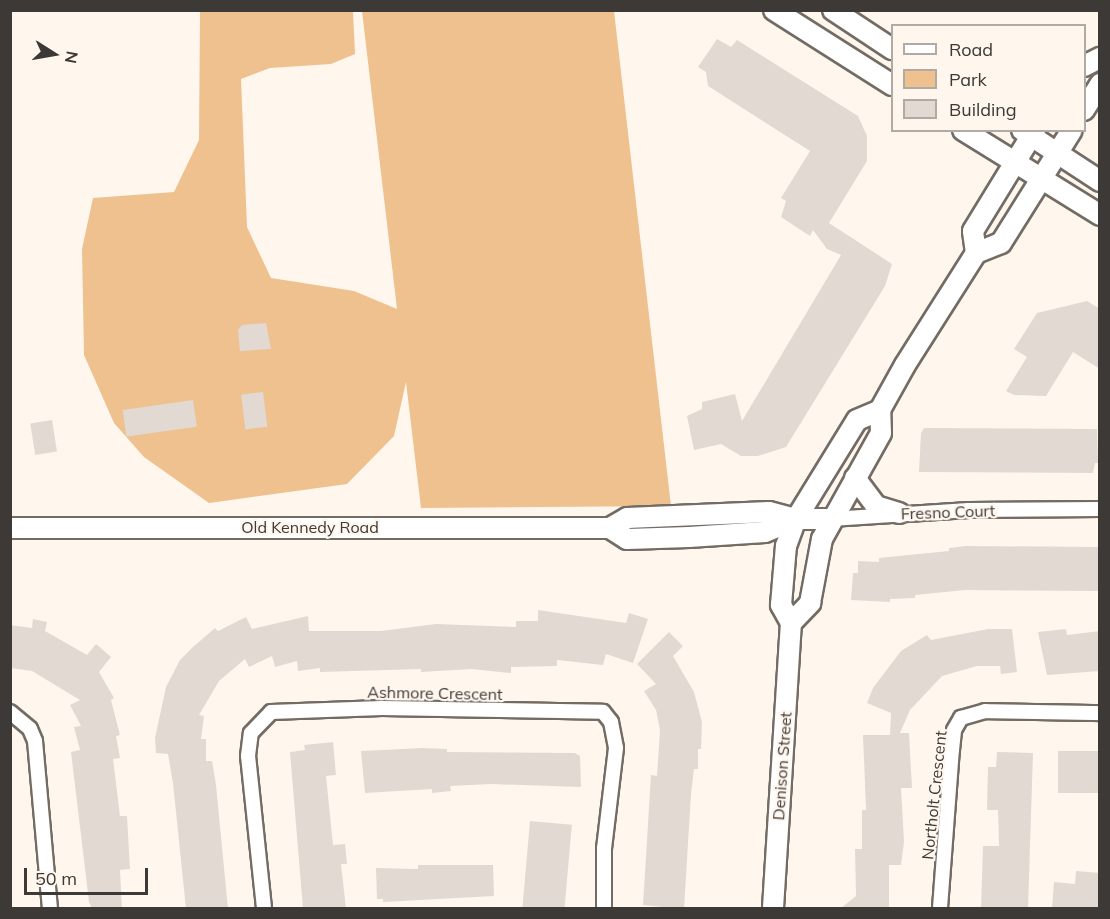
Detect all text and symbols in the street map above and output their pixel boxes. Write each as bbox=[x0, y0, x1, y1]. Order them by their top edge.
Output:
north arrow bbox=[24, 24, 84, 84]
legend bbox=[891, 24, 1086, 132]
text: Road bbox=[949, 38, 993, 61]
text: N bbox=[61, 50, 83, 65]
text: Park bbox=[949, 68, 987, 91]
text: Building bbox=[949, 98, 1017, 121]
street label: Fresno Court bbox=[900, 501, 996, 523]
street label: Old Kennedy Road bbox=[241, 517, 379, 537]
street label: Ashmore Crescent bbox=[367, 682, 503, 704]
street label: Denison Street bbox=[769, 711, 795, 821]
street label: Northolt Crescent bbox=[918, 729, 950, 861]
scale bar bbox=[27, 856, 152, 894]
text: 50 m bbox=[35, 867, 77, 890]

